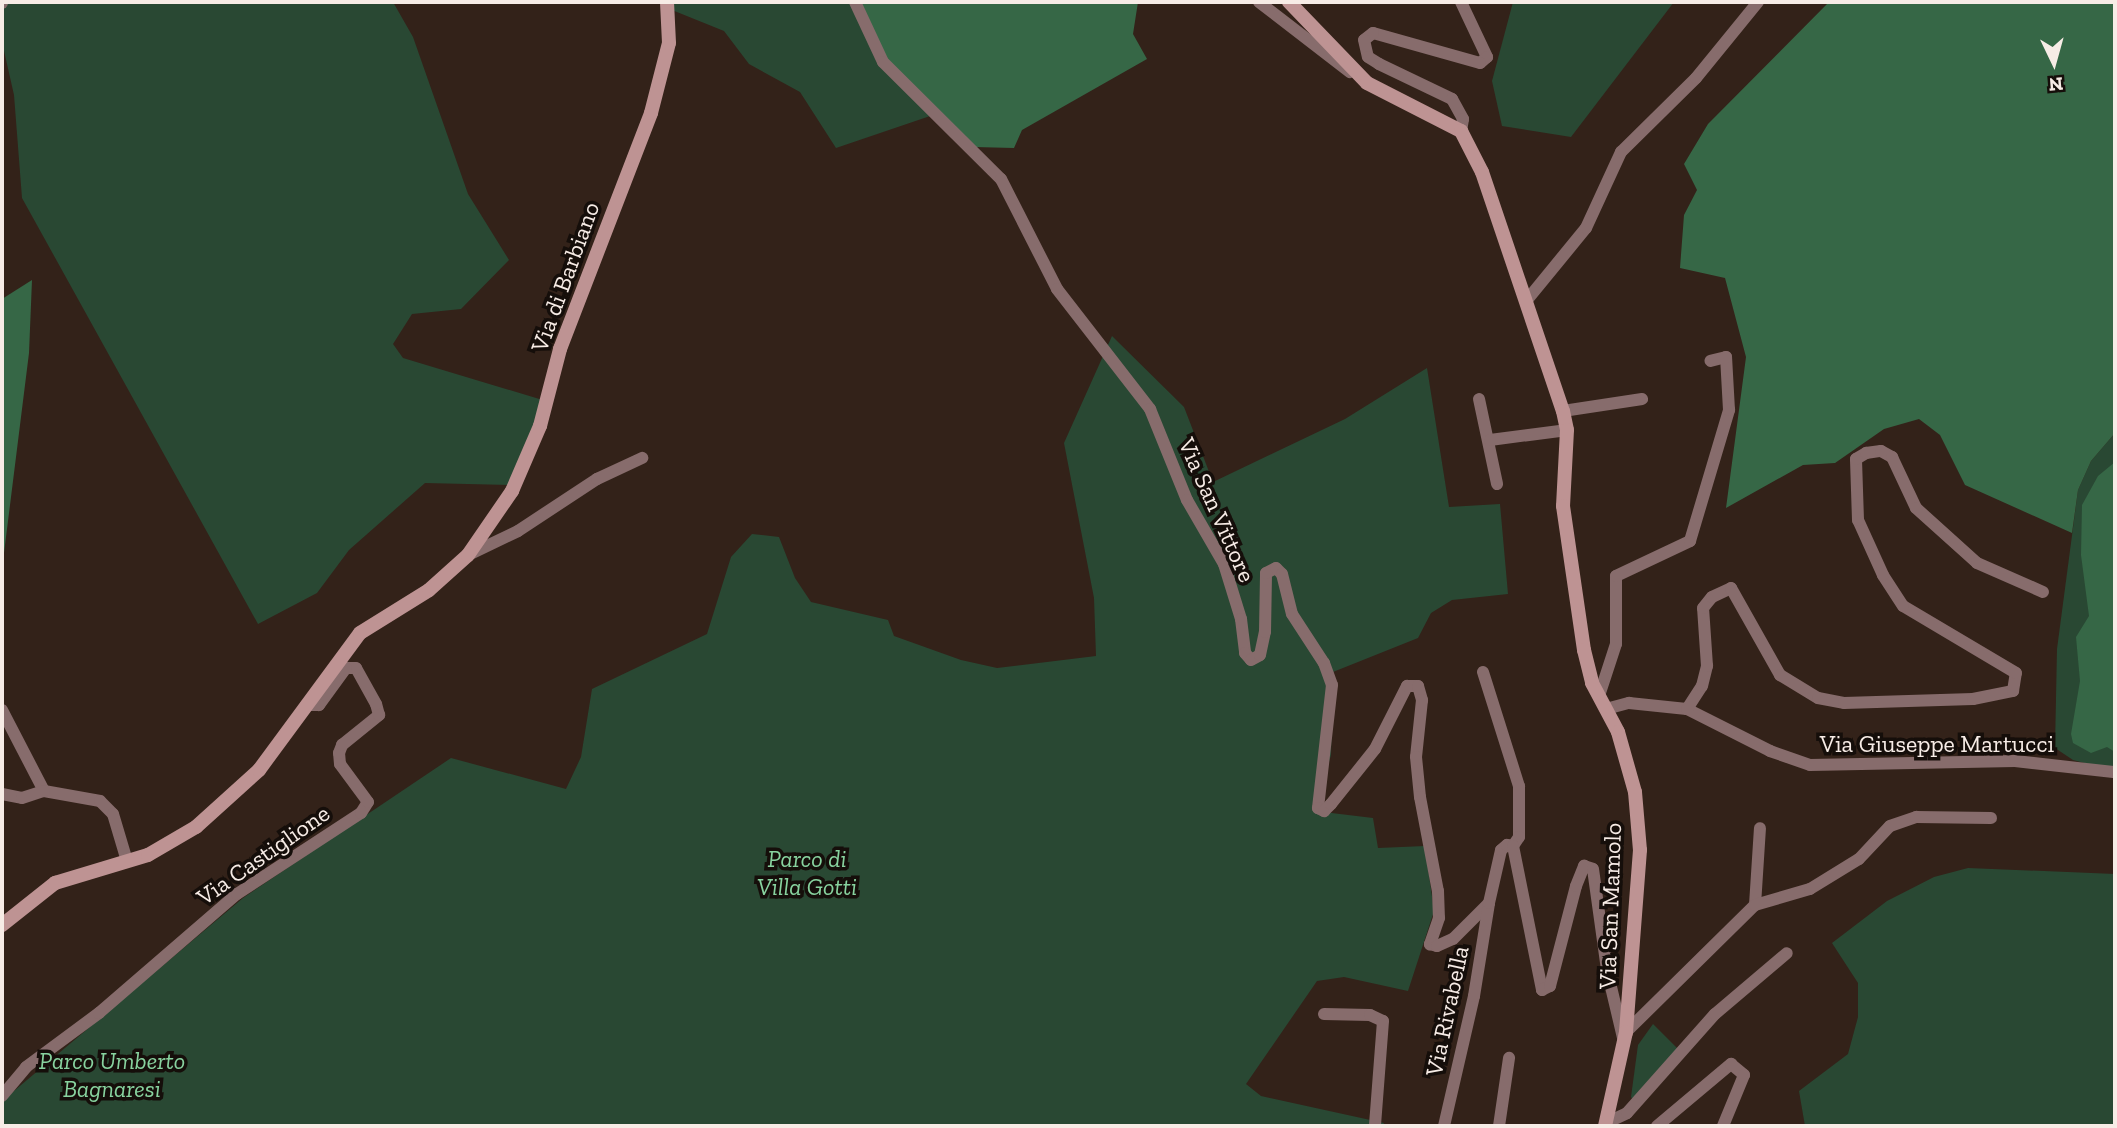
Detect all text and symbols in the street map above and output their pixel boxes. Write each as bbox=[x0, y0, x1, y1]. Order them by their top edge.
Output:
north arrow bbox=[2019, 28, 2089, 98]
text: N bbox=[2048, 72, 2064, 97]
street label: Via di Barbiano bbox=[525, 198, 605, 356]
street label: Via San Vittore bbox=[1172, 433, 1262, 587]
street label: Via Giuseppe Martucci bbox=[1820, 730, 2054, 758]
street label: Via Castiglione bbox=[191, 799, 335, 911]
street label: Via San Mamolo bbox=[1593, 822, 1627, 990]
park label: Parco di Villa Gotti bbox=[757, 845, 857, 901]
street label: Via Rivabella bbox=[1419, 943, 1475, 1079]
park label: Parco Umberto Bagnaresi bbox=[39, 1047, 185, 1103]

